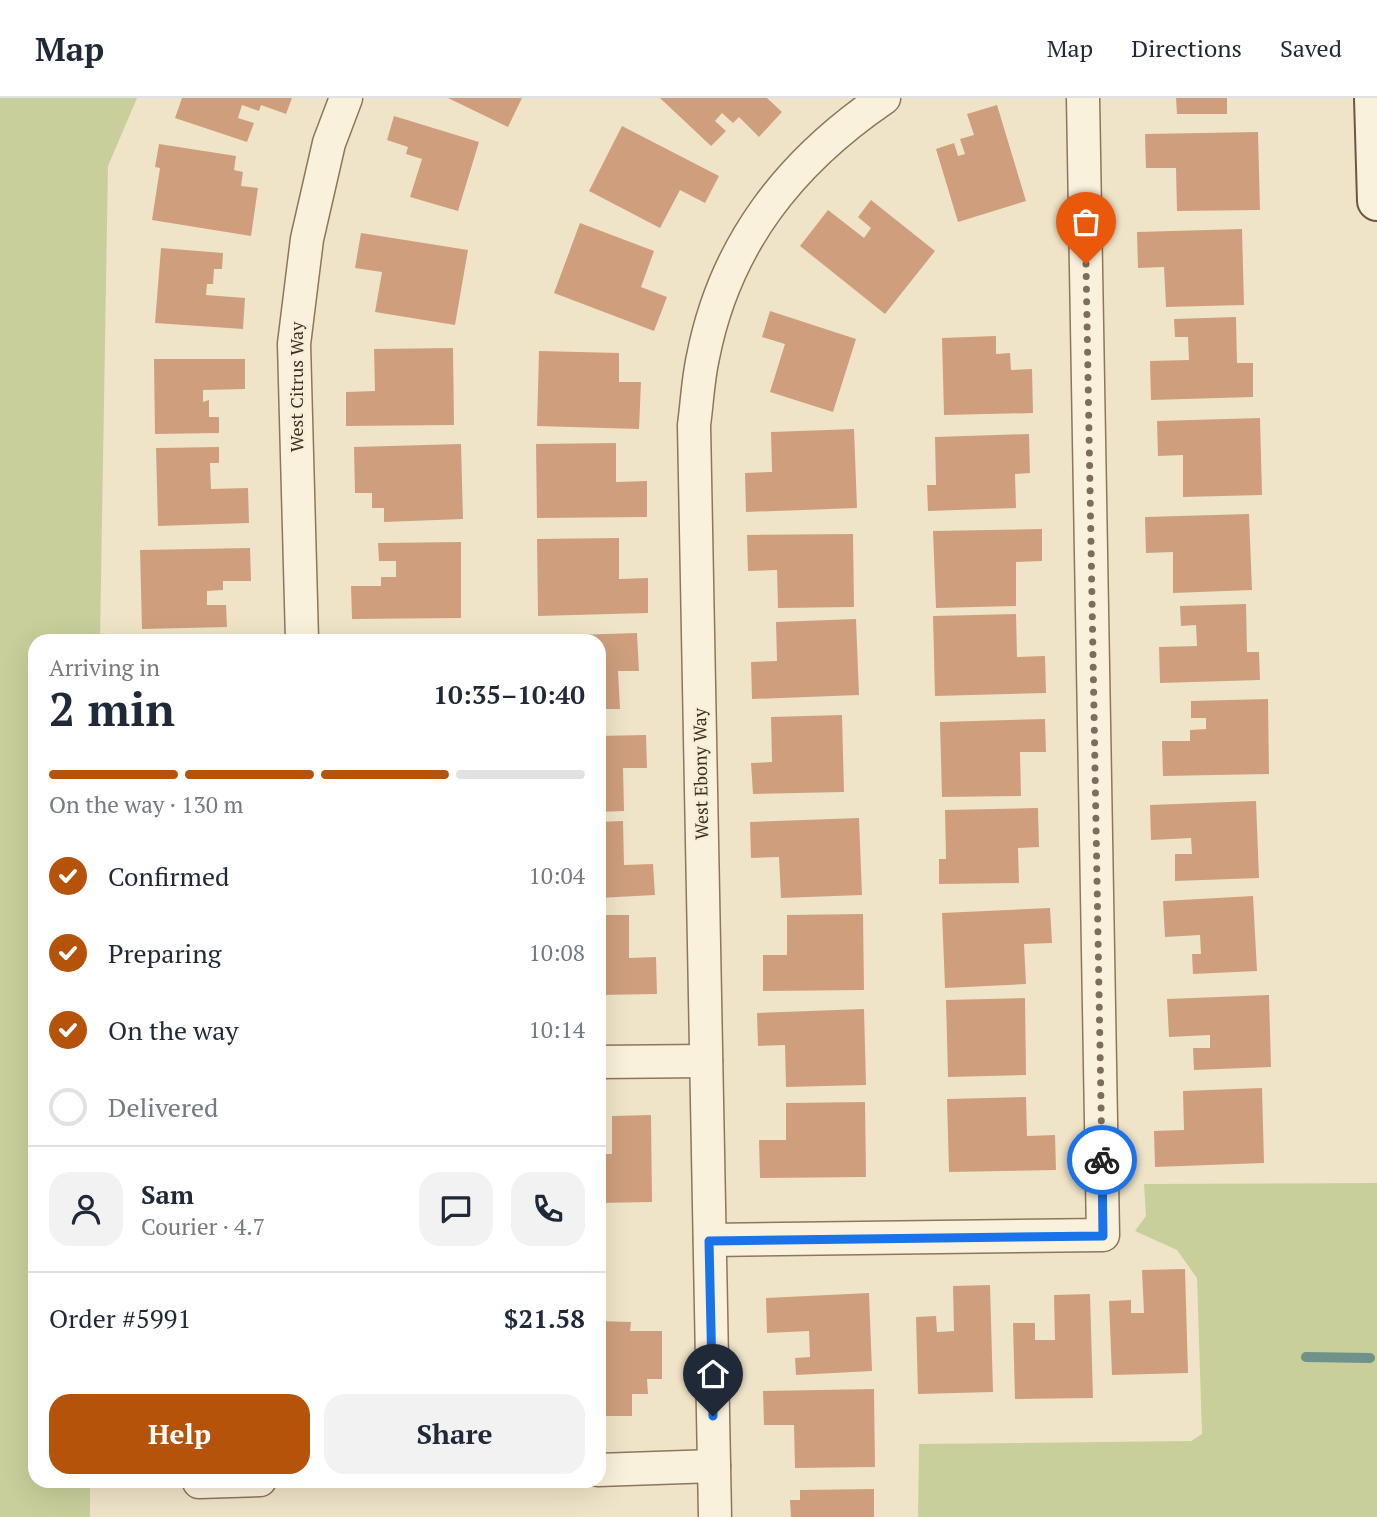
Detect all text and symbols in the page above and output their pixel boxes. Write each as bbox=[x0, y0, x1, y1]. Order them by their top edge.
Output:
text: Map bbox=[35, 27, 104, 70]
text: Map bbox=[1047, 32, 1093, 64]
text: Directions bbox=[1131, 32, 1242, 64]
text: Saved bbox=[1280, 32, 1342, 64]
pin bbox=[1056, 192, 1116, 264]
icon: bag bbox=[1067, 203, 1105, 241]
street label: West Citrus Way bbox=[284, 321, 308, 452]
text: Arriving in bbox=[49, 652, 160, 683]
text: 10:35–10:40 bbox=[433, 677, 585, 711]
text: 2 min bbox=[49, 678, 175, 739]
street label: West Ebony Way bbox=[687, 707, 713, 840]
text: On the way · 130 m bbox=[49, 789, 243, 820]
icon: check bbox=[49, 857, 87, 895]
text: Confirmed bbox=[108, 859, 229, 893]
text: 10:04 bbox=[528, 860, 585, 891]
icon: check bbox=[49, 934, 87, 972]
text: Preparing bbox=[108, 936, 221, 970]
text: 10:08 bbox=[528, 937, 585, 968]
icon: check bbox=[49, 1011, 87, 1049]
text: On the way bbox=[108, 1013, 239, 1047]
text: 10:14 bbox=[528, 1014, 585, 1045]
text: Delivered bbox=[108, 1090, 218, 1124]
courier bbox=[1067, 1125, 1137, 1195]
icon: bike bbox=[1083, 1141, 1121, 1179]
button: person bbox=[49, 1172, 123, 1246]
button: chat bbox=[419, 1172, 493, 1246]
button: phone bbox=[511, 1172, 585, 1246]
text: Sam bbox=[141, 1177, 194, 1211]
text: Courier · 4.7 bbox=[141, 1211, 265, 1242]
text: Order #5991 bbox=[49, 1301, 191, 1335]
text: $21.58 bbox=[504, 1301, 585, 1335]
pin bbox=[683, 1344, 743, 1416]
icon: home bbox=[694, 1355, 732, 1393]
button: Help bbox=[49, 1394, 310, 1474]
button: Share bbox=[324, 1394, 585, 1474]

